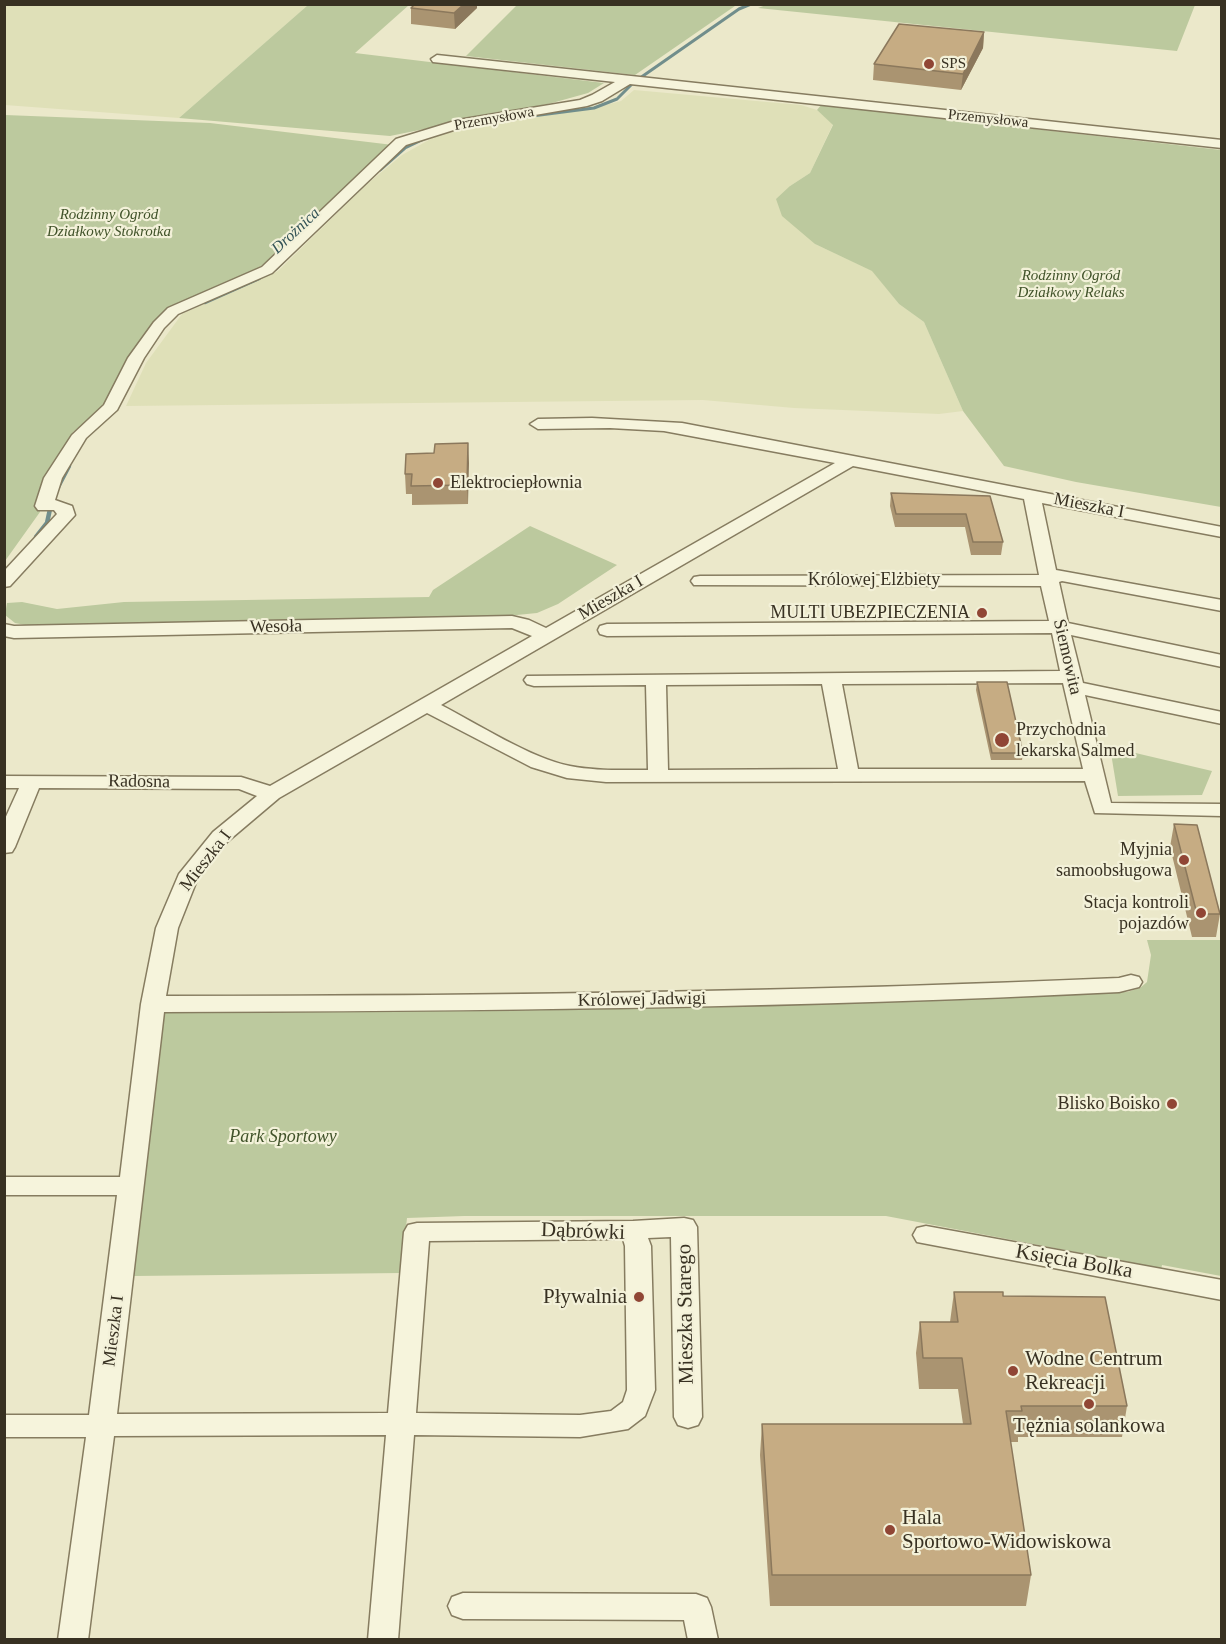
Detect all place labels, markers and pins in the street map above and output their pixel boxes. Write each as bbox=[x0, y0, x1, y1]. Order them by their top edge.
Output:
place label: SPS bbox=[941, 55, 966, 73]
marker: SPS bbox=[922, 57, 936, 71]
place label: Elektrociepłownia bbox=[450, 472, 582, 494]
marker: Elektrociepłownia bbox=[431, 476, 445, 490]
place label: MULTI UBEZPIECZENIA bbox=[770, 602, 970, 624]
marker: MULTI UBEZPIECZENIA bbox=[975, 606, 989, 620]
place label: Przychodnia lekarska Salmed bbox=[1016, 719, 1134, 762]
marker: Przychodnia lekarska Salmed bbox=[993, 731, 1011, 749]
place label: Myjnia samoobsługowa bbox=[1056, 839, 1172, 882]
marker: Myjnia samoobsługowa bbox=[1177, 853, 1191, 867]
place label: Stacja kontroli pojazdów bbox=[1084, 892, 1189, 934]
marker: Stacja kontroli pojazdów bbox=[1194, 906, 1208, 920]
place label: Blisko Boisko bbox=[1057, 1093, 1160, 1115]
marker: Blisko Boisko bbox=[1165, 1097, 1179, 1111]
place label: Pływalnia bbox=[543, 1284, 627, 1310]
marker: Pływalnia bbox=[632, 1290, 646, 1304]
place label: Wodne Centrum Rekreacji bbox=[1025, 1346, 1163, 1396]
marker: Wodne Centrum Rekreacji bbox=[1006, 1364, 1020, 1378]
marker: Tężnia solankowa bbox=[1082, 1397, 1096, 1411]
place label: Tężnia solankowa bbox=[1013, 1413, 1165, 1439]
place label: Hala Sportowo-Widowiskowa bbox=[902, 1505, 1111, 1555]
marker: Hala Sportowo-Widowiskowa bbox=[883, 1523, 897, 1537]

